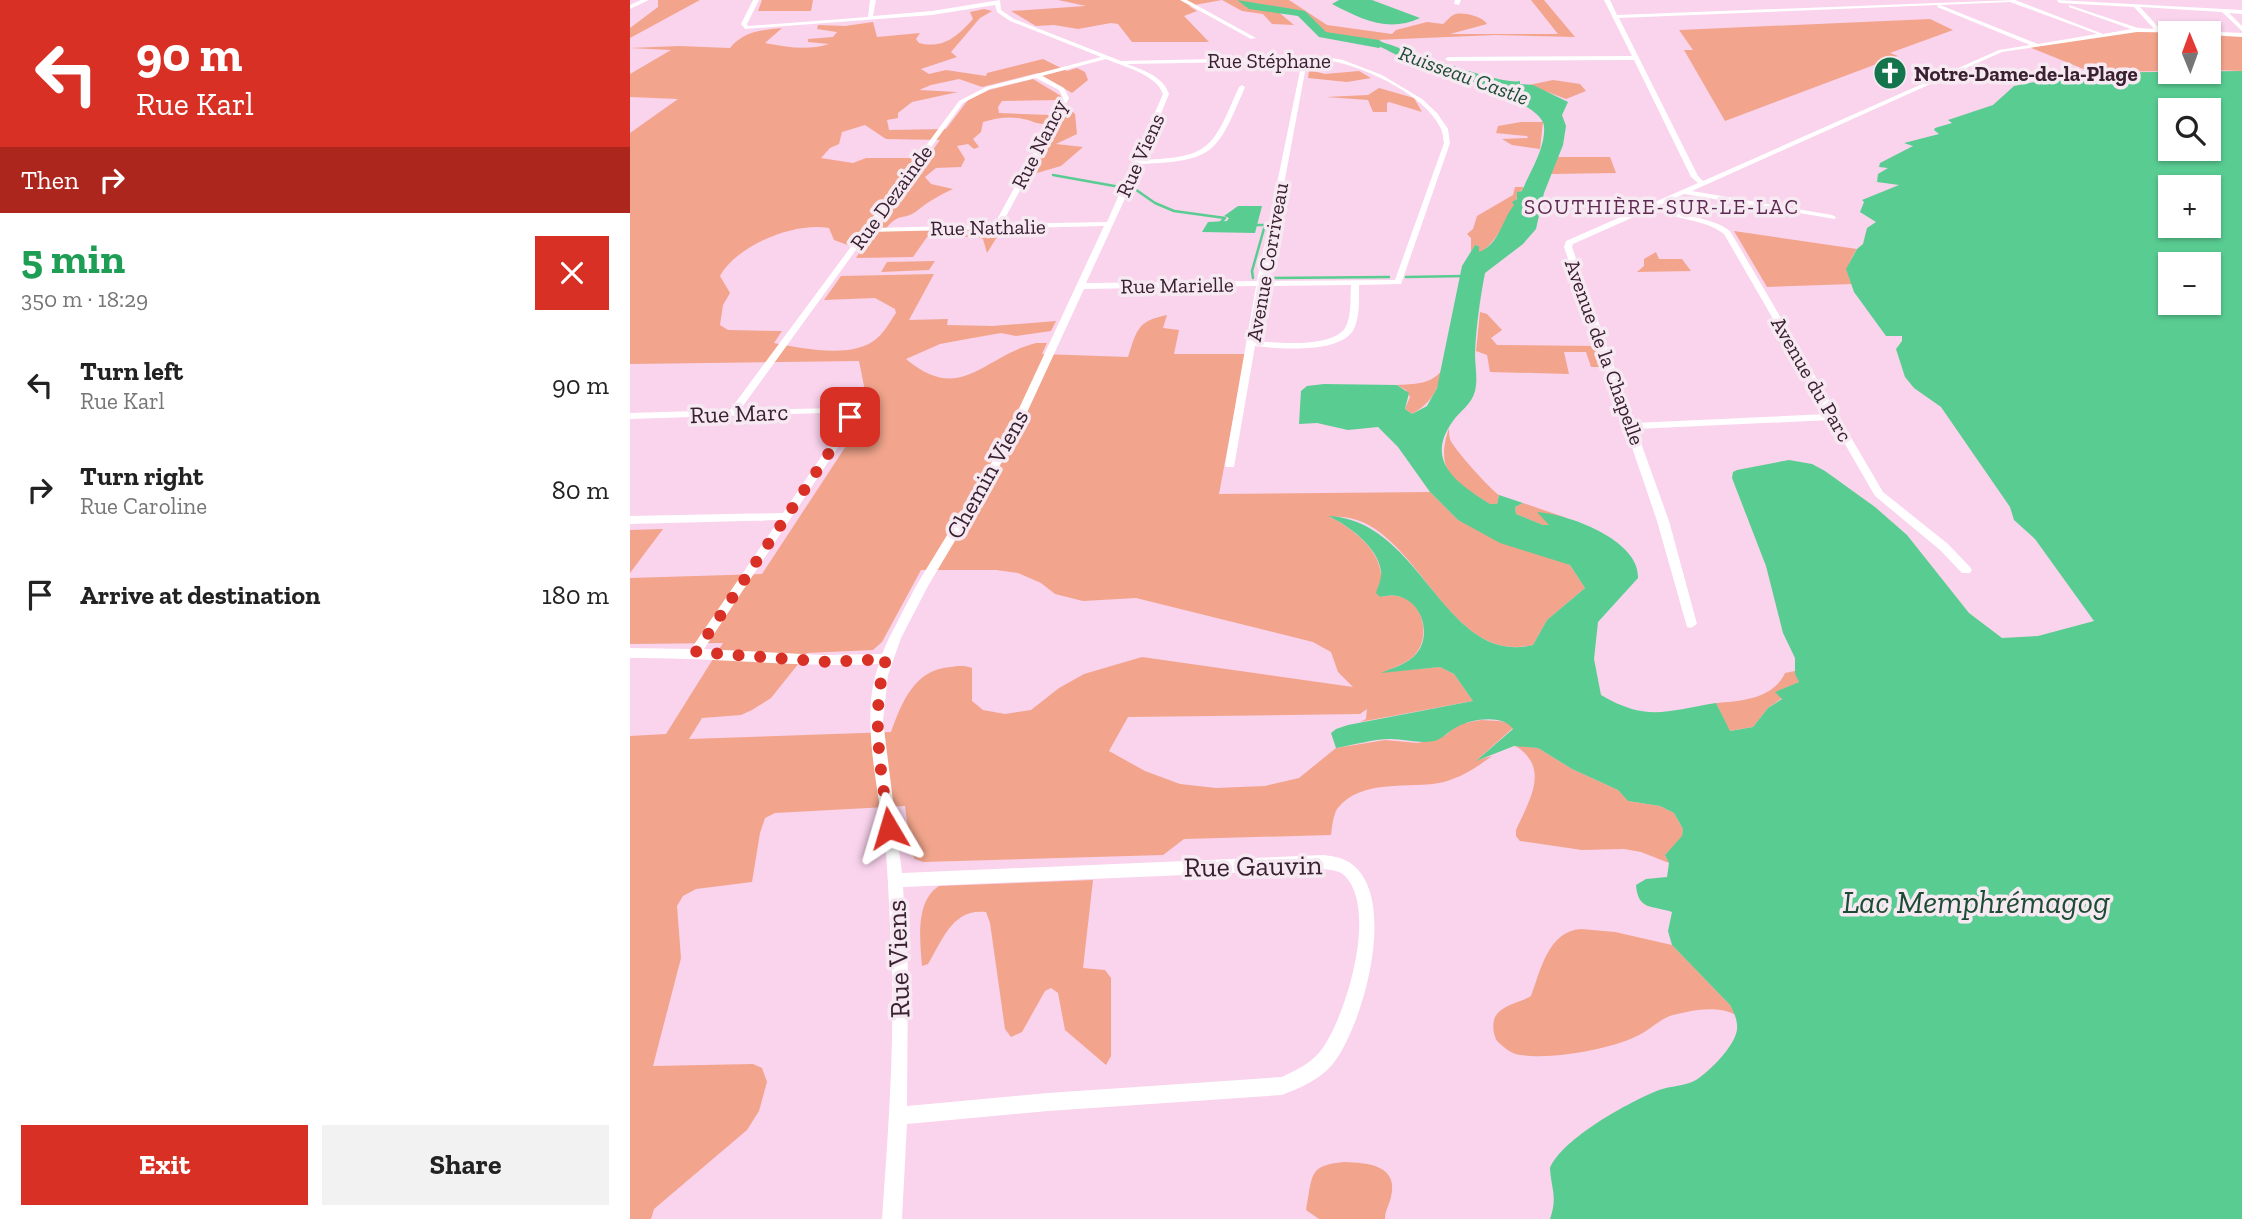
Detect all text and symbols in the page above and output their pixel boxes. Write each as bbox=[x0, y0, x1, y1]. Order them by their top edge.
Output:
north arrow bbox=[2158, 21, 2221, 84]
map controls bbox=[2158, 21, 2221, 315]
text: 90 m bbox=[136, 25, 243, 84]
icon: left bbox=[21, 28, 112, 119]
water label: Ruisseau Castle bbox=[1396, 40, 1532, 110]
street label: Rue Stéphane bbox=[1207, 48, 1331, 73]
church icon: Notre-Dame-de-la-Plage bbox=[1871, 54, 1909, 92]
place label: Notre-Dame-de-la-Plage bbox=[1914, 61, 2138, 86]
text: Rue Karl bbox=[136, 85, 254, 123]
street label: Rue Nancy bbox=[1006, 95, 1072, 193]
button: search bbox=[2158, 98, 2221, 161]
street label: Rue Viens bbox=[1111, 109, 1169, 201]
street label: Rue Dezainde bbox=[845, 140, 937, 254]
icon: right bbox=[93, 161, 131, 199]
text: Then bbox=[21, 164, 79, 196]
button: + bbox=[2158, 175, 2221, 238]
street label: Avenue Corriveau bbox=[1241, 180, 1293, 343]
district label: SOUTHIÈRE-SUR-LE-LAC bbox=[1524, 194, 1800, 219]
street label: Rue Nathalie bbox=[930, 213, 1046, 241]
text: 5 min bbox=[21, 233, 125, 284]
button: close bbox=[535, 236, 609, 310]
button: − bbox=[2158, 252, 2221, 315]
street label: Avenue de la Chapelle bbox=[1560, 256, 1650, 448]
street label: Rue Marielle bbox=[1120, 272, 1234, 298]
text: 350 m · 18:29 bbox=[21, 285, 148, 313]
street label: Avenue du Parc bbox=[1766, 312, 1858, 446]
text: Turn left bbox=[80, 355, 183, 387]
icon: left bbox=[21, 366, 59, 404]
text: 90 m bbox=[552, 369, 609, 401]
text: Rue Karl bbox=[80, 387, 165, 415]
pin bbox=[820, 387, 880, 447]
street label: Rue Marc bbox=[689, 397, 789, 429]
icon: arrive bbox=[831, 398, 869, 436]
street label: Chemin Viens bbox=[940, 404, 1034, 544]
text: Turn right bbox=[80, 460, 203, 492]
icon: right bbox=[21, 471, 59, 509]
text: 80 m bbox=[552, 474, 609, 506]
text: Rue Caroline bbox=[80, 492, 207, 520]
icon: arrive bbox=[21, 576, 59, 614]
text: Arrive at destination bbox=[80, 579, 320, 611]
text: 180 m bbox=[542, 579, 609, 611]
position arrow bbox=[852, 791, 926, 865]
street label: Rue Gauvin bbox=[1183, 848, 1323, 884]
water label: Lac Memphrémagog bbox=[1842, 883, 2110, 921]
street label: Rue Viens bbox=[879, 899, 917, 1019]
button: Exit bbox=[21, 1125, 308, 1205]
button: Share bbox=[322, 1125, 609, 1205]

